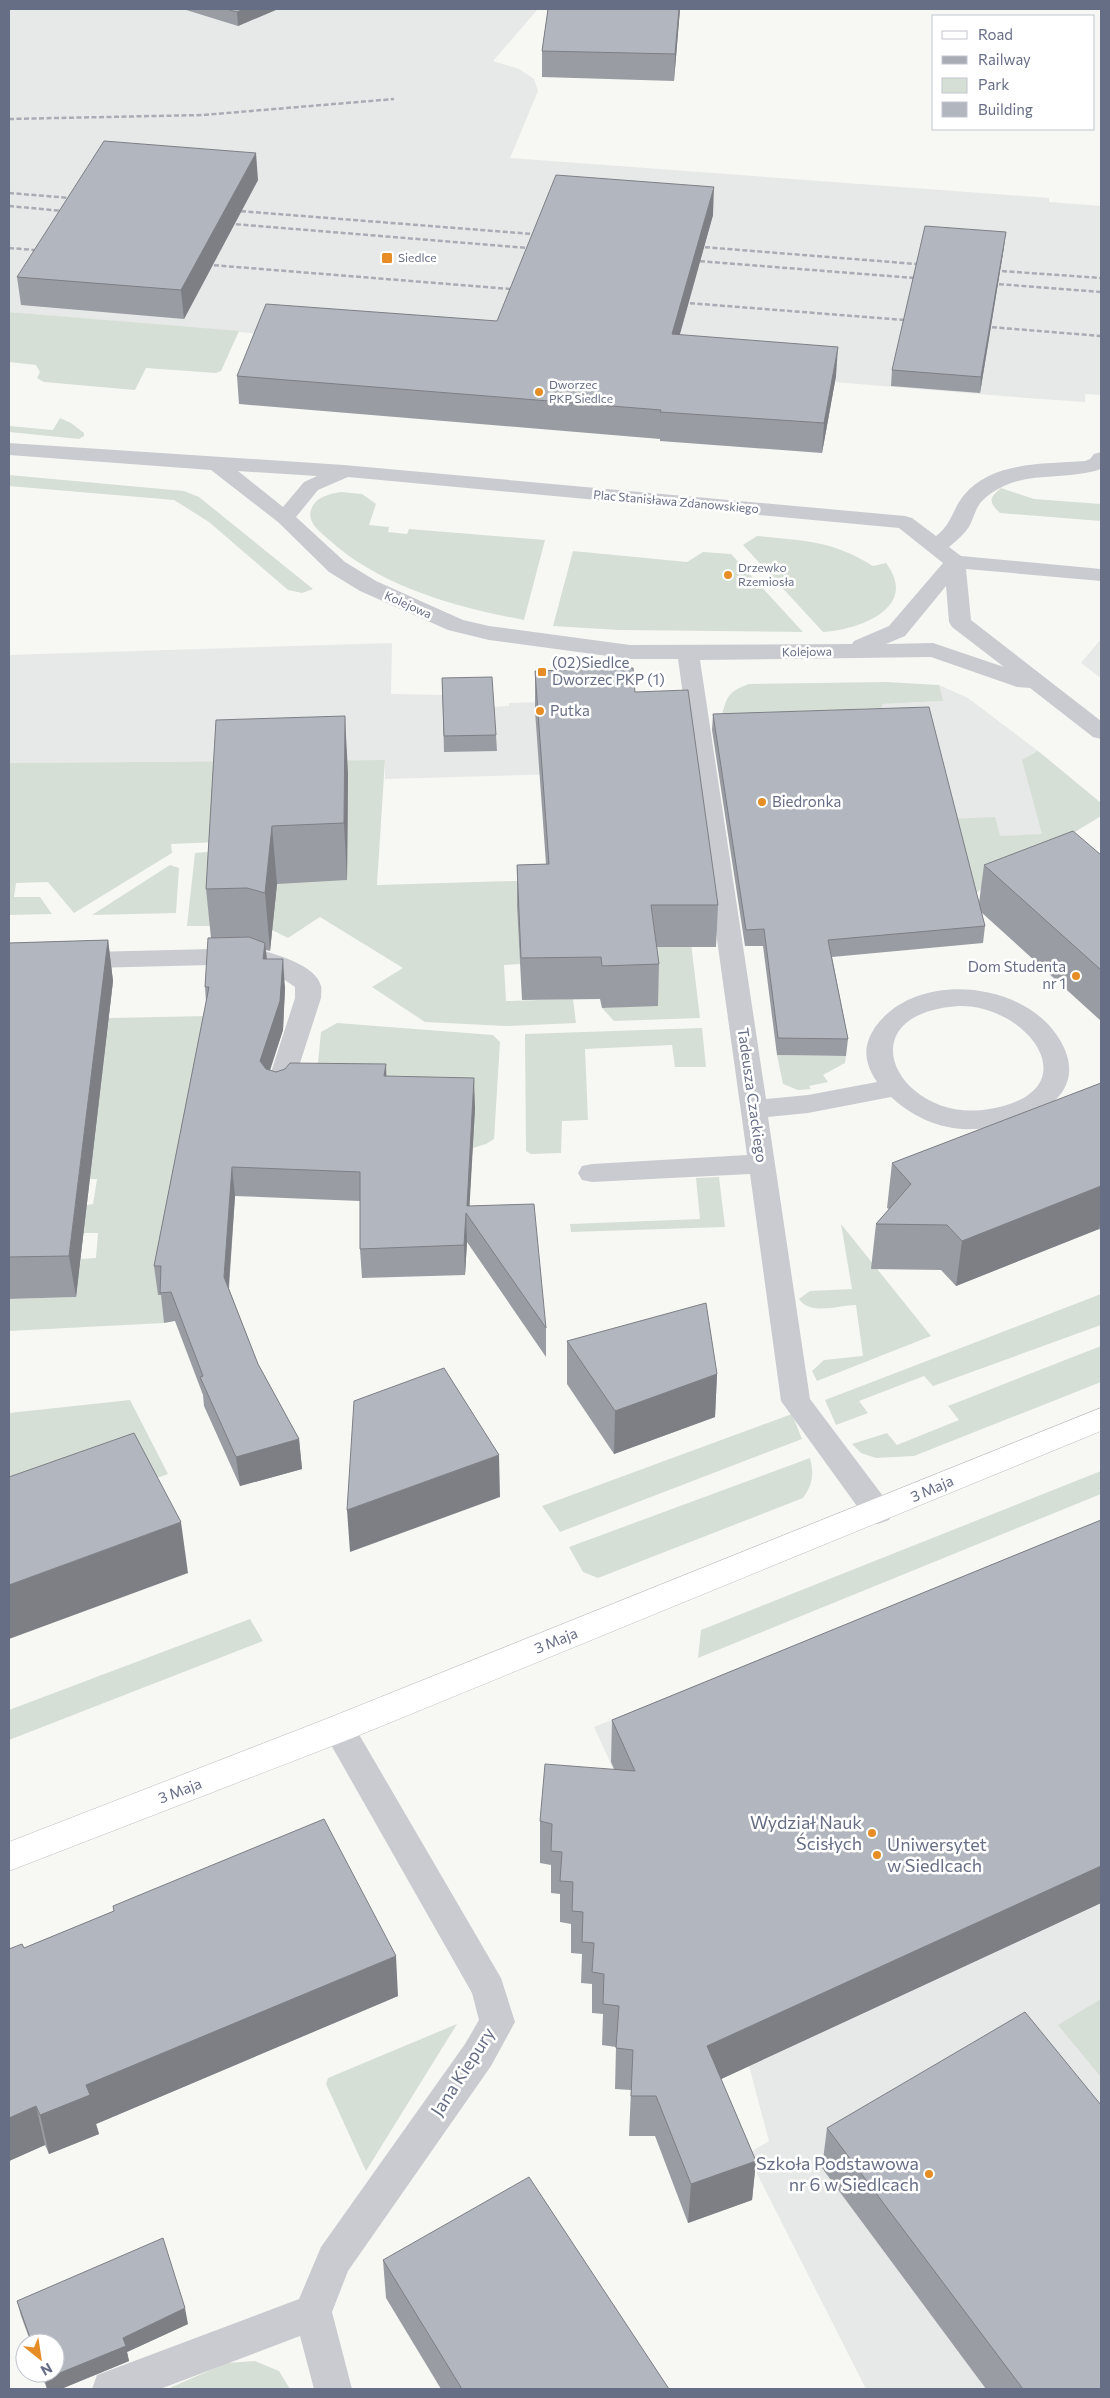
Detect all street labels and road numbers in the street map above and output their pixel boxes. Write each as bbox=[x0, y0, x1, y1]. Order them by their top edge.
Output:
street label: Plac Stanisława Zdanowskiego bbox=[593, 487, 759, 515]
street label: Kolejowa bbox=[383, 588, 434, 621]
street label: Kolejowa bbox=[782, 644, 832, 658]
street label: Tadeusza Czackiego bbox=[735, 1026, 771, 1163]
street label: 3 Maja bbox=[907, 1471, 956, 1505]
street label: 3 Maja bbox=[531, 1623, 580, 1657]
street label: 3 Maja bbox=[155, 1774, 204, 1807]
street label: Jana Kiepury bbox=[425, 2023, 499, 2120]

